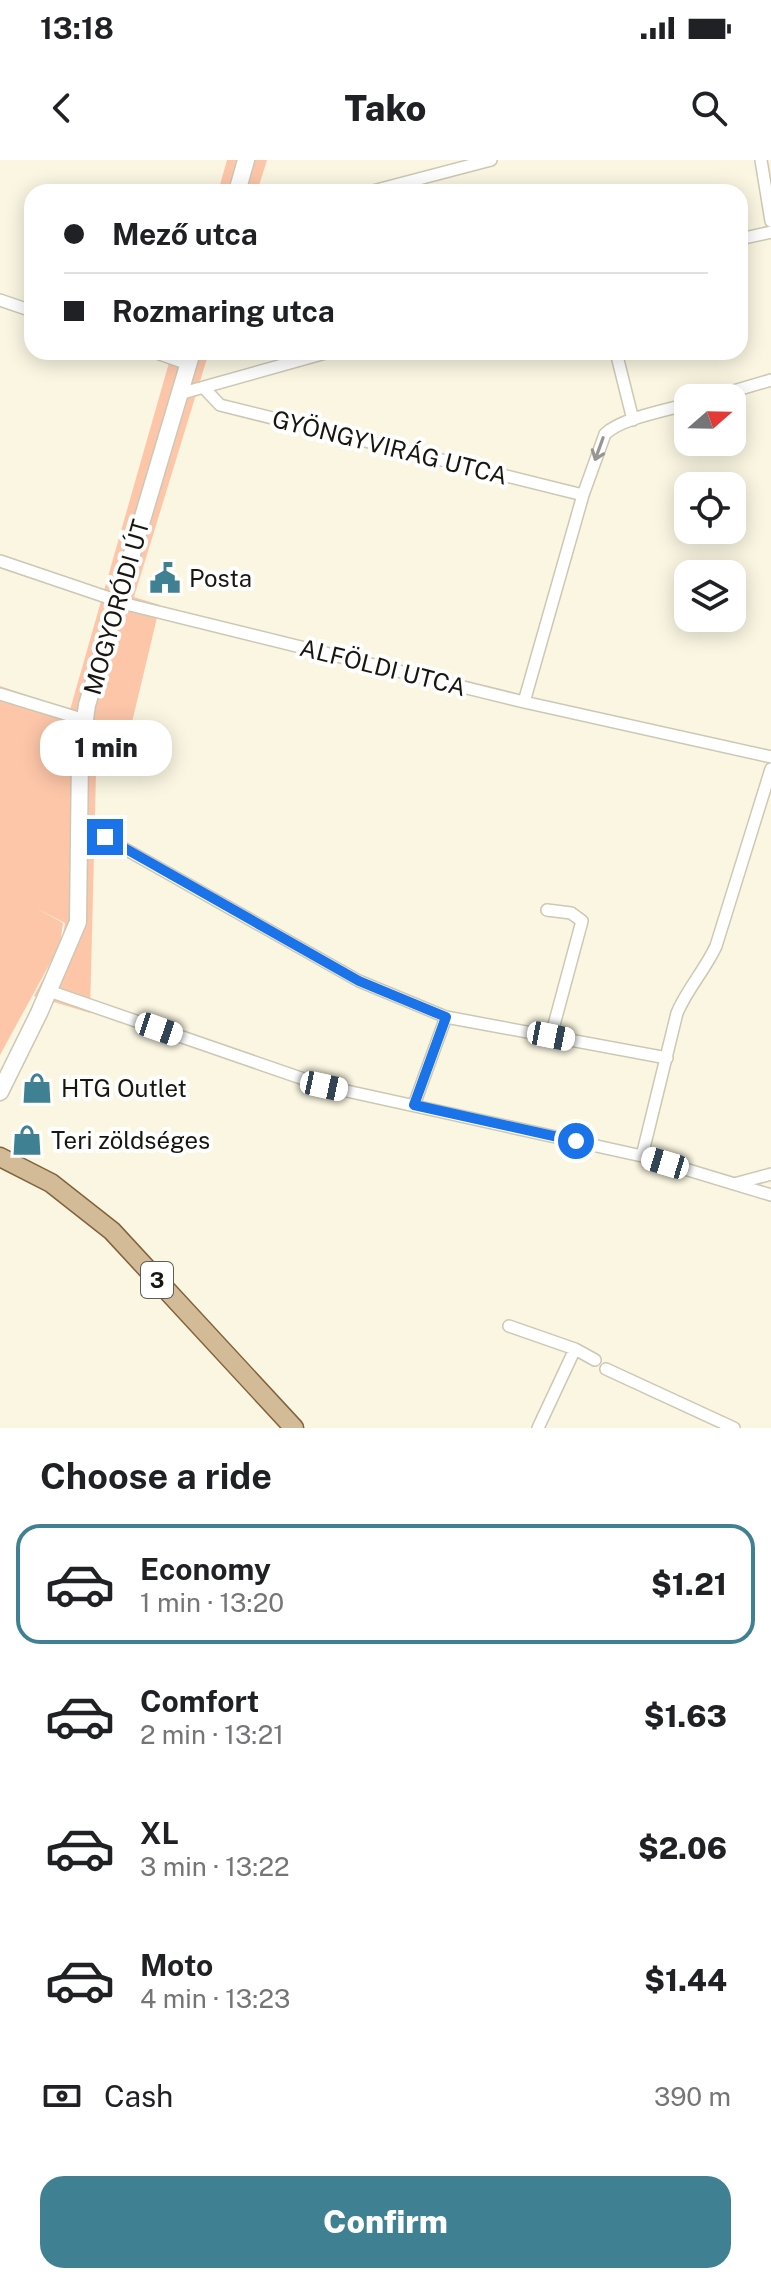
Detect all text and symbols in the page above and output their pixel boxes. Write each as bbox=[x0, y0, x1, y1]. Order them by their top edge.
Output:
text: 13:18 bbox=[40, 10, 114, 46]
icon: back bbox=[40, 86, 84, 130]
icon: search bbox=[687, 86, 731, 130]
text: Tako bbox=[345, 87, 426, 129]
text: Mező utca bbox=[112, 216, 258, 252]
text: Rozmaring utca bbox=[112, 293, 335, 329]
north arrow bbox=[674, 384, 746, 456]
map controls bbox=[674, 384, 746, 632]
street label: GYÖNGYVIRÁG UTCA bbox=[270, 403, 511, 490]
one-way arrow bbox=[591, 436, 606, 461]
button: locate bbox=[674, 472, 746, 544]
street label: MOGYORÓDI ÚT bbox=[78, 516, 154, 698]
button: layers bbox=[674, 560, 746, 632]
public building icon: Posta bbox=[148, 561, 182, 595]
place label: Posta bbox=[189, 564, 252, 592]
street label: ALFÖLDI UTCA bbox=[297, 632, 469, 701]
callout: 1 min bbox=[39, 721, 171, 777]
text: 1 min bbox=[74, 732, 138, 763]
route end bbox=[87, 819, 123, 855]
car bbox=[132, 1010, 186, 1048]
car bbox=[525, 1020, 577, 1052]
car bbox=[298, 1069, 350, 1103]
shop icon: HTG Outlet bbox=[20, 1071, 54, 1105]
place label: HTG Outlet bbox=[61, 1074, 187, 1102]
shop icon: Teri zöldséges bbox=[10, 1123, 44, 1157]
route start bbox=[558, 1123, 594, 1159]
place label: Teri zöldséges bbox=[51, 1126, 210, 1154]
car bbox=[639, 1145, 691, 1181]
road number: 3 bbox=[141, 1262, 173, 1298]
text: Choose a ride bbox=[40, 1455, 272, 1497]
icon: car bbox=[44, 1548, 116, 1620]
text: Economy bbox=[140, 1551, 271, 1587]
text: $1.21 bbox=[651, 1566, 727, 1602]
text: 1 min · 13:20 bbox=[140, 1587, 284, 1618]
icon: car bbox=[44, 1680, 116, 1752]
text: Comfort bbox=[140, 1683, 259, 1719]
text: $1.63 bbox=[644, 1698, 727, 1734]
text: 2 min · 13:21 bbox=[140, 1719, 284, 1750]
icon: car bbox=[44, 1812, 116, 1884]
text: XL bbox=[140, 1815, 179, 1851]
text: $2.06 bbox=[638, 1830, 727, 1866]
text: 3 min · 13:22 bbox=[140, 1851, 290, 1882]
icon: car bbox=[44, 1944, 116, 2016]
text: Moto bbox=[140, 1947, 213, 1983]
text: $1.44 bbox=[644, 1962, 727, 1998]
text: 4 min · 13:23 bbox=[140, 1983, 290, 2014]
icon: cash bbox=[40, 2074, 84, 2118]
text: Cash bbox=[104, 2078, 173, 2114]
text: 390 m bbox=[654, 2081, 731, 2112]
button: Confirm bbox=[40, 2176, 731, 2268]

